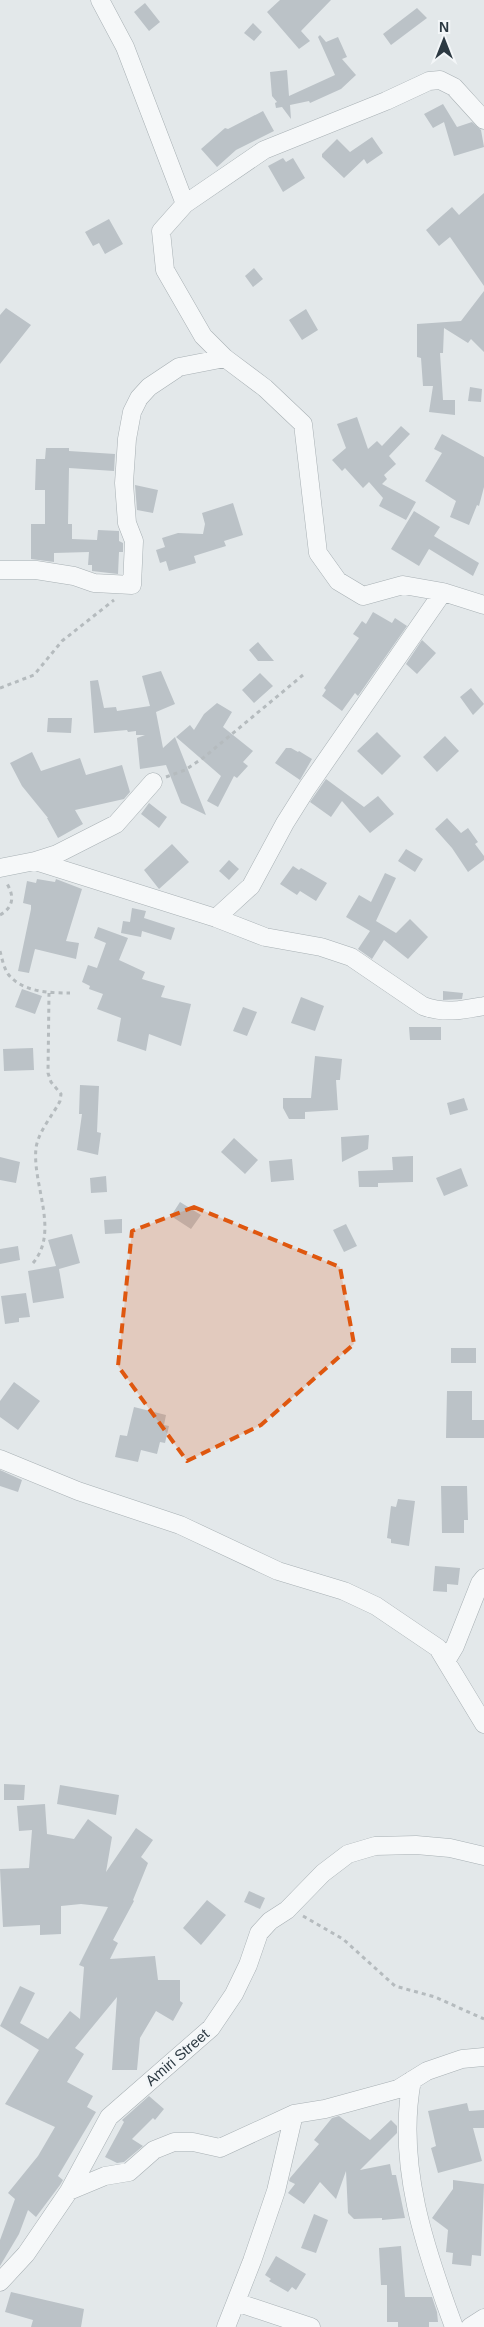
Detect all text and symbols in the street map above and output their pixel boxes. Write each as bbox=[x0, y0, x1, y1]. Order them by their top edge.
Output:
north arrow bbox=[419, 15, 469, 65]
text: N bbox=[439, 19, 449, 35]
street label: Amiri Street bbox=[142, 2024, 213, 2089]

